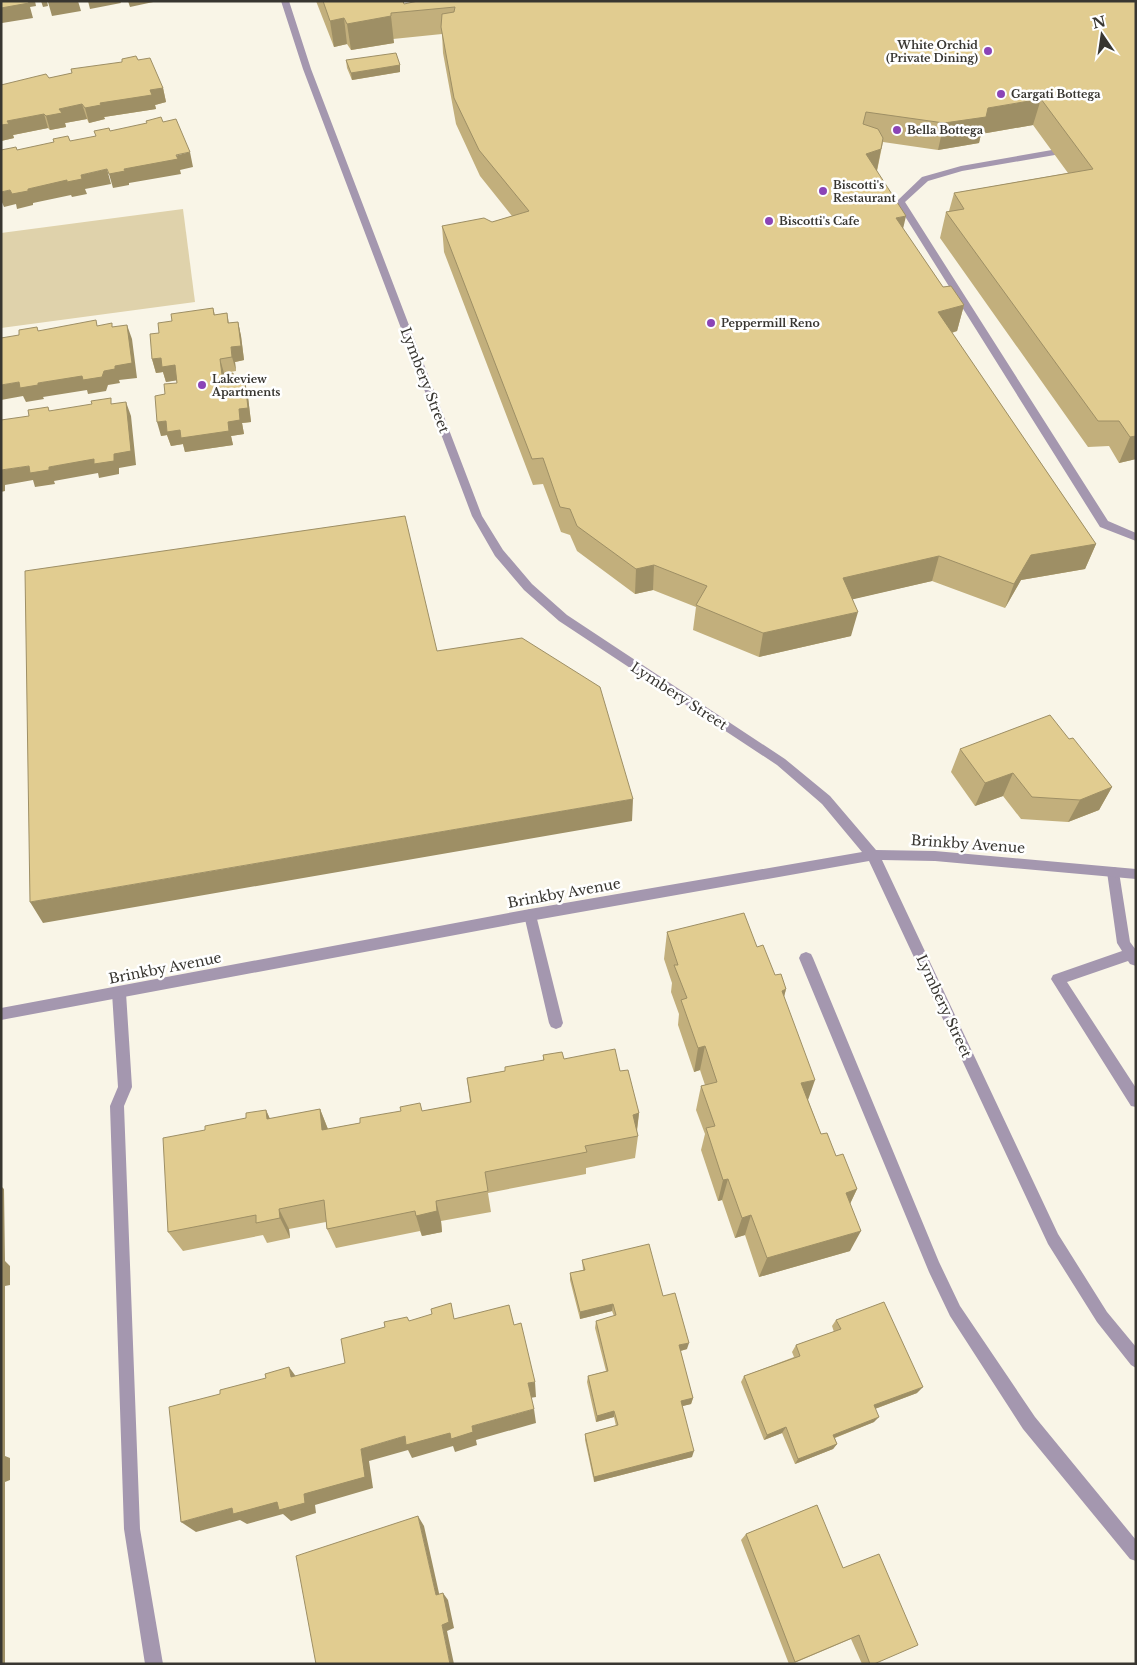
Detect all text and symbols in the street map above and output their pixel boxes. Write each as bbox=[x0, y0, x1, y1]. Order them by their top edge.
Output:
north arrow bbox=[1077, 10, 1127, 60]
text: N bbox=[1091, 12, 1108, 33]
place label: White Orchid (Private Dining) bbox=[886, 38, 978, 65]
marker: White Orchid (Private Dining) bbox=[982, 45, 994, 57]
place label: Gargati Bottega bbox=[1011, 87, 1101, 101]
marker: Gargati Bottega bbox=[995, 88, 1007, 100]
place label: Bella Bottega bbox=[907, 123, 984, 137]
marker: Bella Bottega bbox=[891, 124, 903, 136]
place label: Biscotti's Restaurant bbox=[833, 178, 897, 205]
marker: Biscotti's Restaurant bbox=[817, 185, 829, 197]
place label: Biscotti's Cafe bbox=[779, 214, 860, 228]
marker: Biscotti's Cafe bbox=[763, 215, 775, 227]
place label: Peppermill Reno bbox=[721, 316, 820, 330]
marker: Peppermill Reno bbox=[705, 317, 717, 329]
street label: Lymbery Street bbox=[397, 325, 454, 436]
place label: Lakeview Apartments bbox=[211, 372, 281, 399]
marker: Lakeview Apartments bbox=[196, 379, 208, 391]
street label: Lymbery Street bbox=[627, 658, 731, 734]
street label: Brinkby Avenue bbox=[910, 831, 1026, 857]
street label: Brinkby Avenue bbox=[506, 874, 622, 912]
street label: Brinkby Avenue bbox=[107, 948, 223, 988]
street label: Lymbery Street bbox=[912, 952, 976, 1061]

